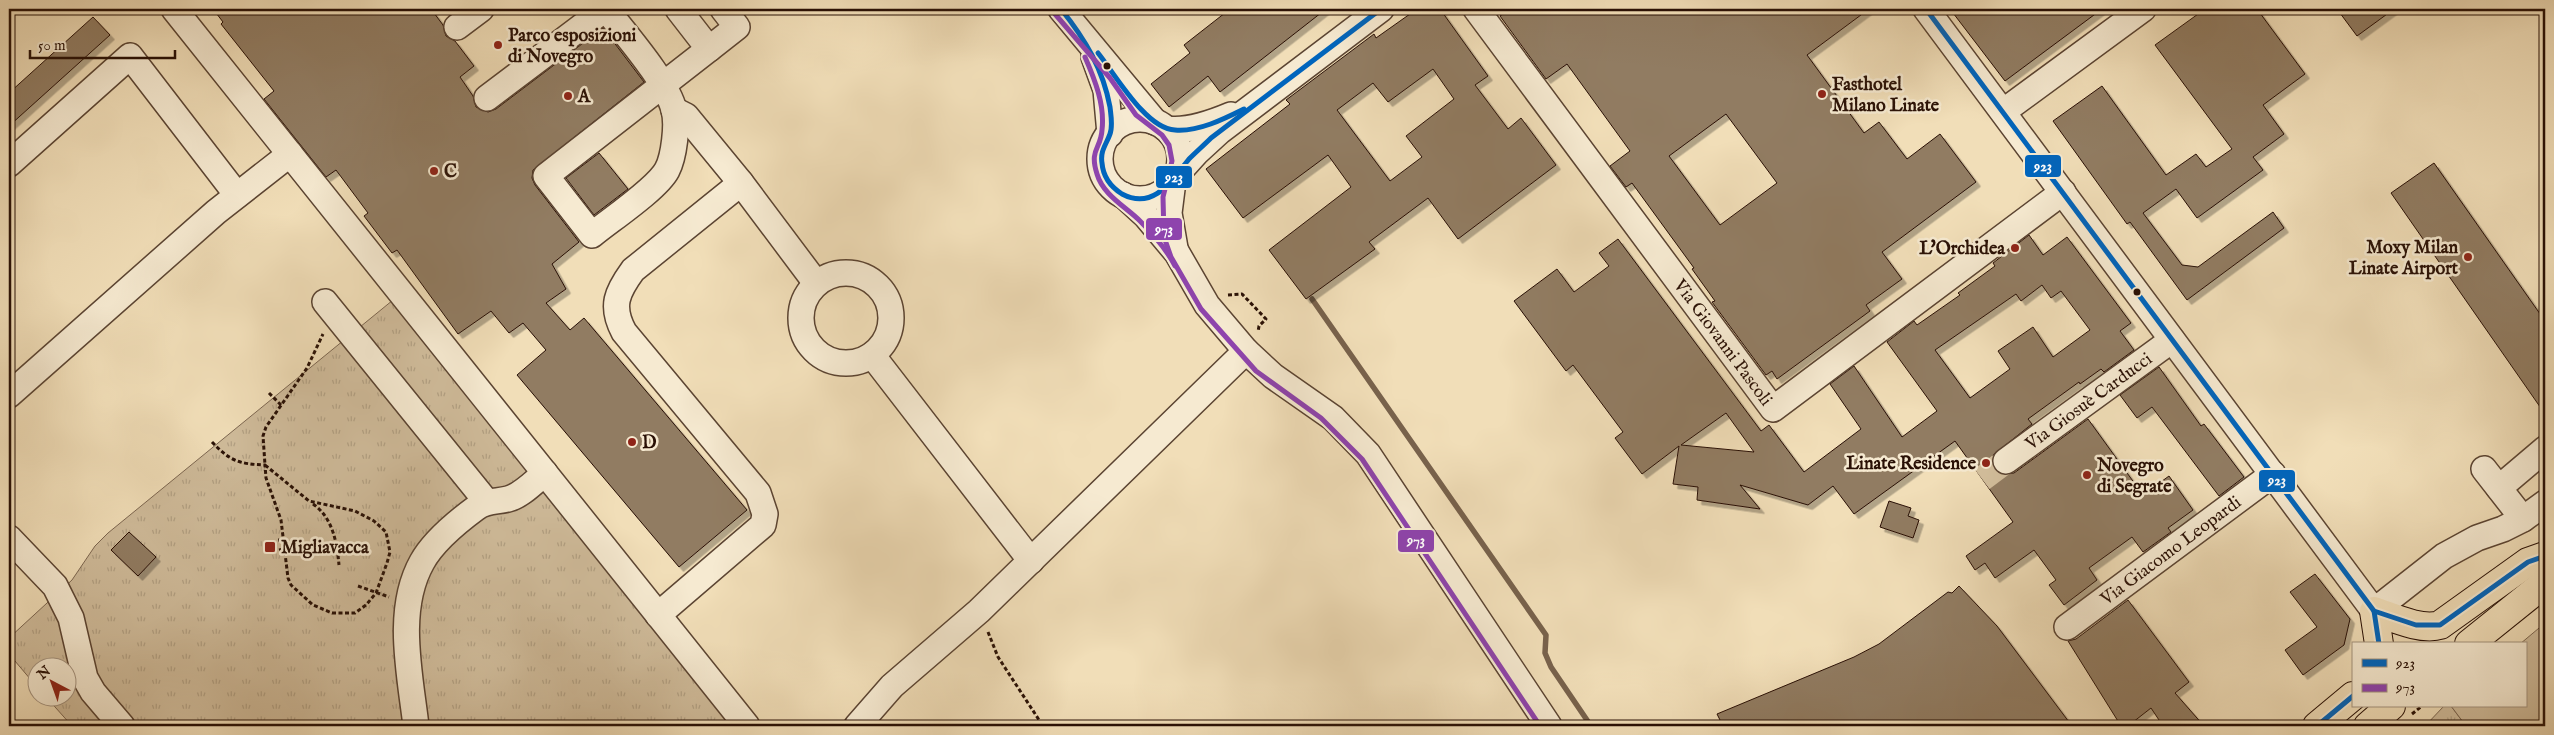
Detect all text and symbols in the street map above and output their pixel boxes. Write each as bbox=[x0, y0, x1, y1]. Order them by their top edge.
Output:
place label: Parco esposizioni di Novegro bbox=[508, 25, 637, 69]
scale bar bbox=[30, 28, 175, 60]
text: 50 m bbox=[38, 36, 66, 55]
marker: Parco esposizioni di Novegro bbox=[492, 39, 504, 51]
unlabelled marker bbox=[1102, 61, 1112, 71]
place label: Fasthotel Milano Linate bbox=[1832, 74, 1940, 118]
place label: A bbox=[577, 86, 591, 109]
marker: Fasthotel Milano Linate bbox=[1816, 88, 1828, 100]
marker: A bbox=[562, 90, 574, 102]
line badge: 923 bbox=[2024, 154, 2062, 178]
text: 923 bbox=[2033, 158, 2052, 176]
place label: C bbox=[444, 161, 457, 184]
marker: C bbox=[428, 165, 440, 177]
line badge: 923 bbox=[1155, 165, 1193, 189]
text: 923 bbox=[1164, 169, 1183, 187]
line badge: 973 bbox=[1145, 217, 1183, 241]
text: 973 bbox=[1154, 221, 1173, 239]
place label: Moxy Milan Linate Airport bbox=[2349, 237, 2459, 281]
place label: L'Orchidea bbox=[1919, 238, 2006, 261]
marker: L'Orchidea bbox=[2009, 242, 2021, 254]
marker: Moxy Milan Linate Airport bbox=[2462, 251, 2474, 263]
street label: Via Giovanni Pascoli bbox=[1667, 274, 1777, 411]
unlabelled marker bbox=[2132, 287, 2142, 297]
street label: Via Giosuè Carducci bbox=[2021, 348, 2157, 457]
place label: D bbox=[642, 432, 657, 455]
marker: D bbox=[626, 436, 638, 448]
place label: Linate Residence bbox=[1846, 453, 1977, 476]
place label: Novegro di Segrate bbox=[2096, 455, 2172, 499]
marker: Linate Residence bbox=[1980, 457, 1992, 469]
marker: Novegro di Segrate bbox=[2081, 469, 2093, 481]
line badge: 923 bbox=[2258, 469, 2296, 493]
text: 923 bbox=[2267, 472, 2286, 490]
street label: Via Giacomo Leopardi bbox=[2096, 491, 2247, 612]
line badge: 973 bbox=[1397, 529, 1435, 553]
text: 973 bbox=[1406, 532, 1425, 550]
place label: Migliavacca bbox=[281, 537, 370, 560]
marker: Migliavacca bbox=[263, 540, 277, 554]
legend bbox=[2352, 642, 2526, 708]
text: 923 bbox=[2395, 654, 2415, 673]
north arrow bbox=[28, 658, 78, 708]
text: N bbox=[33, 662, 55, 684]
text: 973 bbox=[2395, 678, 2415, 697]

